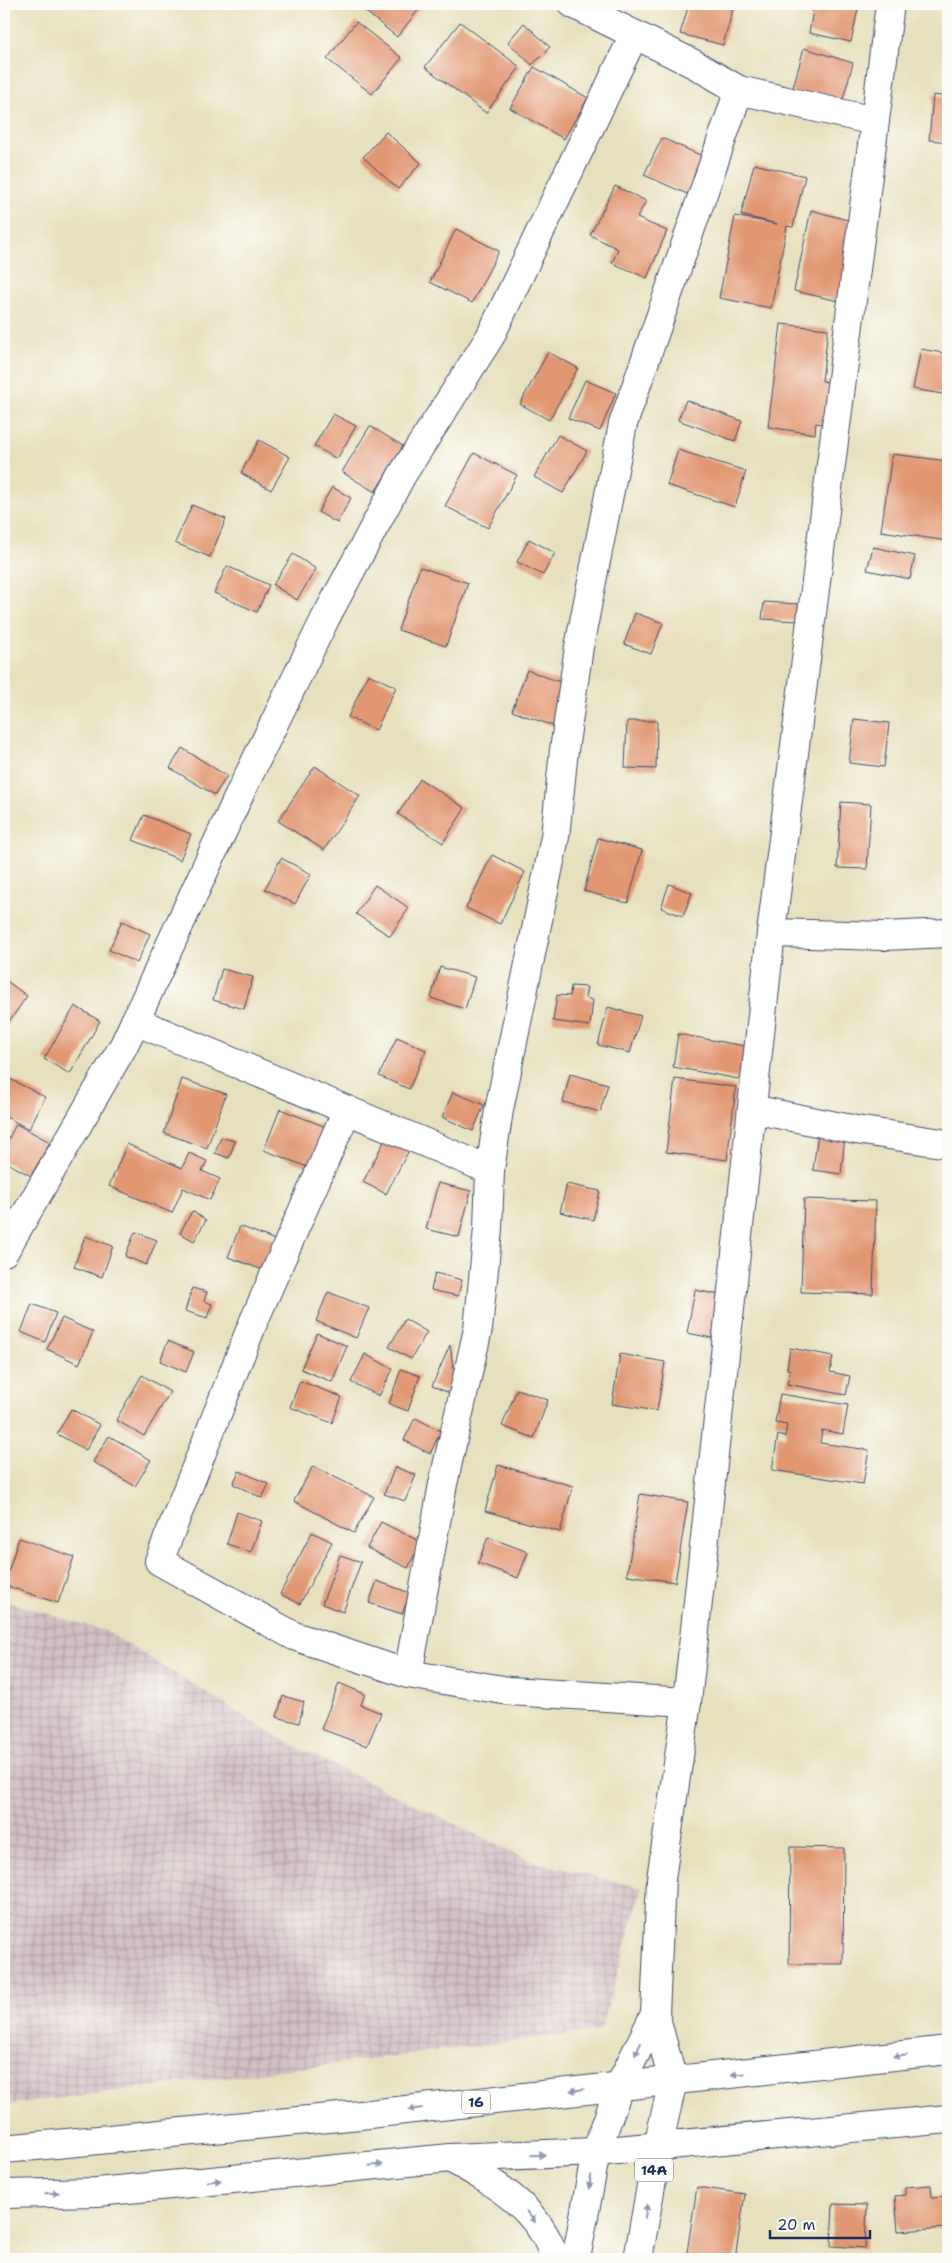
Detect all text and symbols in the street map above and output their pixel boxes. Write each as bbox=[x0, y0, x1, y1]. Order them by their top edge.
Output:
one-way arrow bbox=[634, 2042, 642, 2056]
one-way arrow bbox=[891, 2052, 907, 2060]
one-way arrow bbox=[730, 2070, 746, 2078]
one-way arrow bbox=[568, 2086, 584, 2094]
road number: 16 bbox=[462, 2090, 490, 2114]
one-way arrow bbox=[407, 2105, 423, 2113]
one-way arrow bbox=[531, 2150, 547, 2158]
road number: 14A bbox=[635, 2158, 673, 2182]
one-way arrow bbox=[368, 2161, 384, 2169]
one-way arrow bbox=[586, 2174, 594, 2190]
one-way arrow bbox=[207, 2177, 223, 2185]
one-way arrow bbox=[45, 2189, 61, 2197]
one-way arrow bbox=[643, 2203, 651, 2219]
scale bar bbox=[770, 2208, 870, 2240]
one-way arrow bbox=[525, 2210, 536, 2223]
text: 20 m bbox=[777, 2215, 816, 2235]

